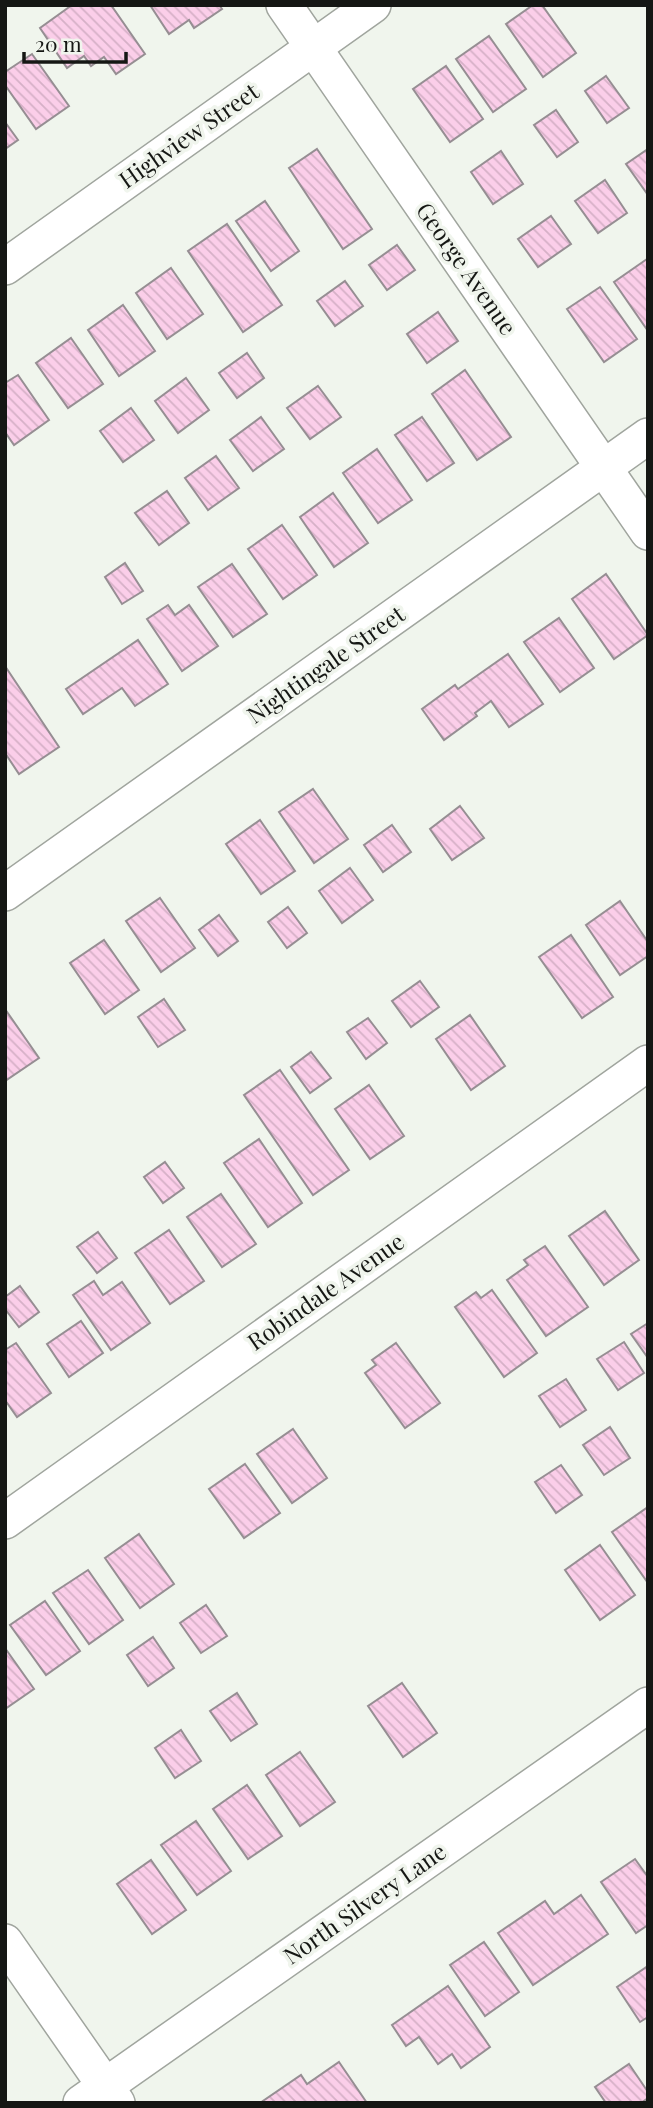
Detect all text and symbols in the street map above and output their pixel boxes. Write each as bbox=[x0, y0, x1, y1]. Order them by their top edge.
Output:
scale bar bbox=[24, 21, 126, 65]
text: 20 m bbox=[35, 29, 82, 57]
street label: Highview Street bbox=[112, 75, 265, 194]
street label: George Avenue bbox=[410, 196, 524, 341]
street label: Nightingale Street bbox=[240, 597, 411, 730]
street label: Robindale Avenue bbox=[241, 1225, 410, 1356]
street label: North Silvery Lane bbox=[277, 1835, 452, 1970]

